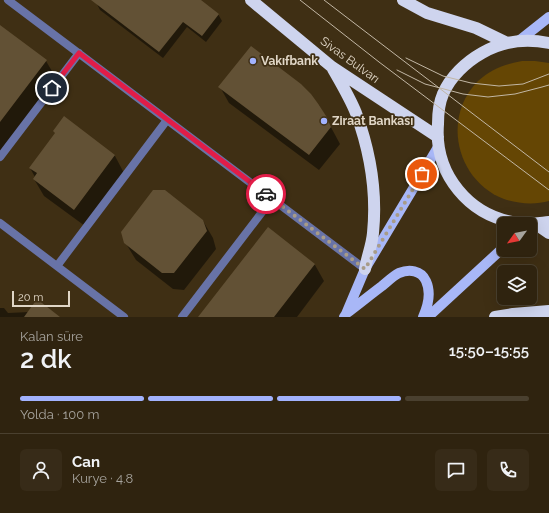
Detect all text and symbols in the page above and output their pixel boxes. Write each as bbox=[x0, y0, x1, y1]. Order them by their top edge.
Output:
street label: Sivas Bulvarı bbox=[318, 34, 382, 86]
place label: Vakıfbank bbox=[261, 54, 318, 68]
marker: Vakıfbank bbox=[248, 56, 258, 66]
pin bbox=[35, 71, 69, 105]
icon: home bbox=[41, 77, 63, 99]
place label: Ziraat Bankası bbox=[332, 114, 413, 128]
marker: Ziraat Bankası bbox=[319, 116, 329, 126]
pin bbox=[405, 157, 439, 191]
icon: bag bbox=[411, 163, 433, 185]
courier bbox=[246, 174, 286, 214]
icon: car bbox=[255, 183, 277, 205]
north arrow bbox=[497, 217, 537, 257]
map controls bbox=[497, 217, 537, 305]
button: layers bbox=[497, 265, 537, 305]
scale bar bbox=[12, 289, 70, 308]
text: 20 m bbox=[18, 291, 43, 304]
text: Kalan süre bbox=[20, 329, 83, 344]
text: 15:50–15:55 bbox=[449, 342, 529, 360]
text: 2 dk bbox=[20, 344, 72, 374]
text: Yolda · 100 m bbox=[20, 407, 100, 422]
button: person bbox=[20, 449, 62, 491]
button: chat bbox=[435, 449, 477, 491]
button: phone bbox=[487, 449, 529, 491]
text: Can bbox=[72, 453, 100, 471]
text: Kurye · 4.8 bbox=[72, 471, 133, 486]

